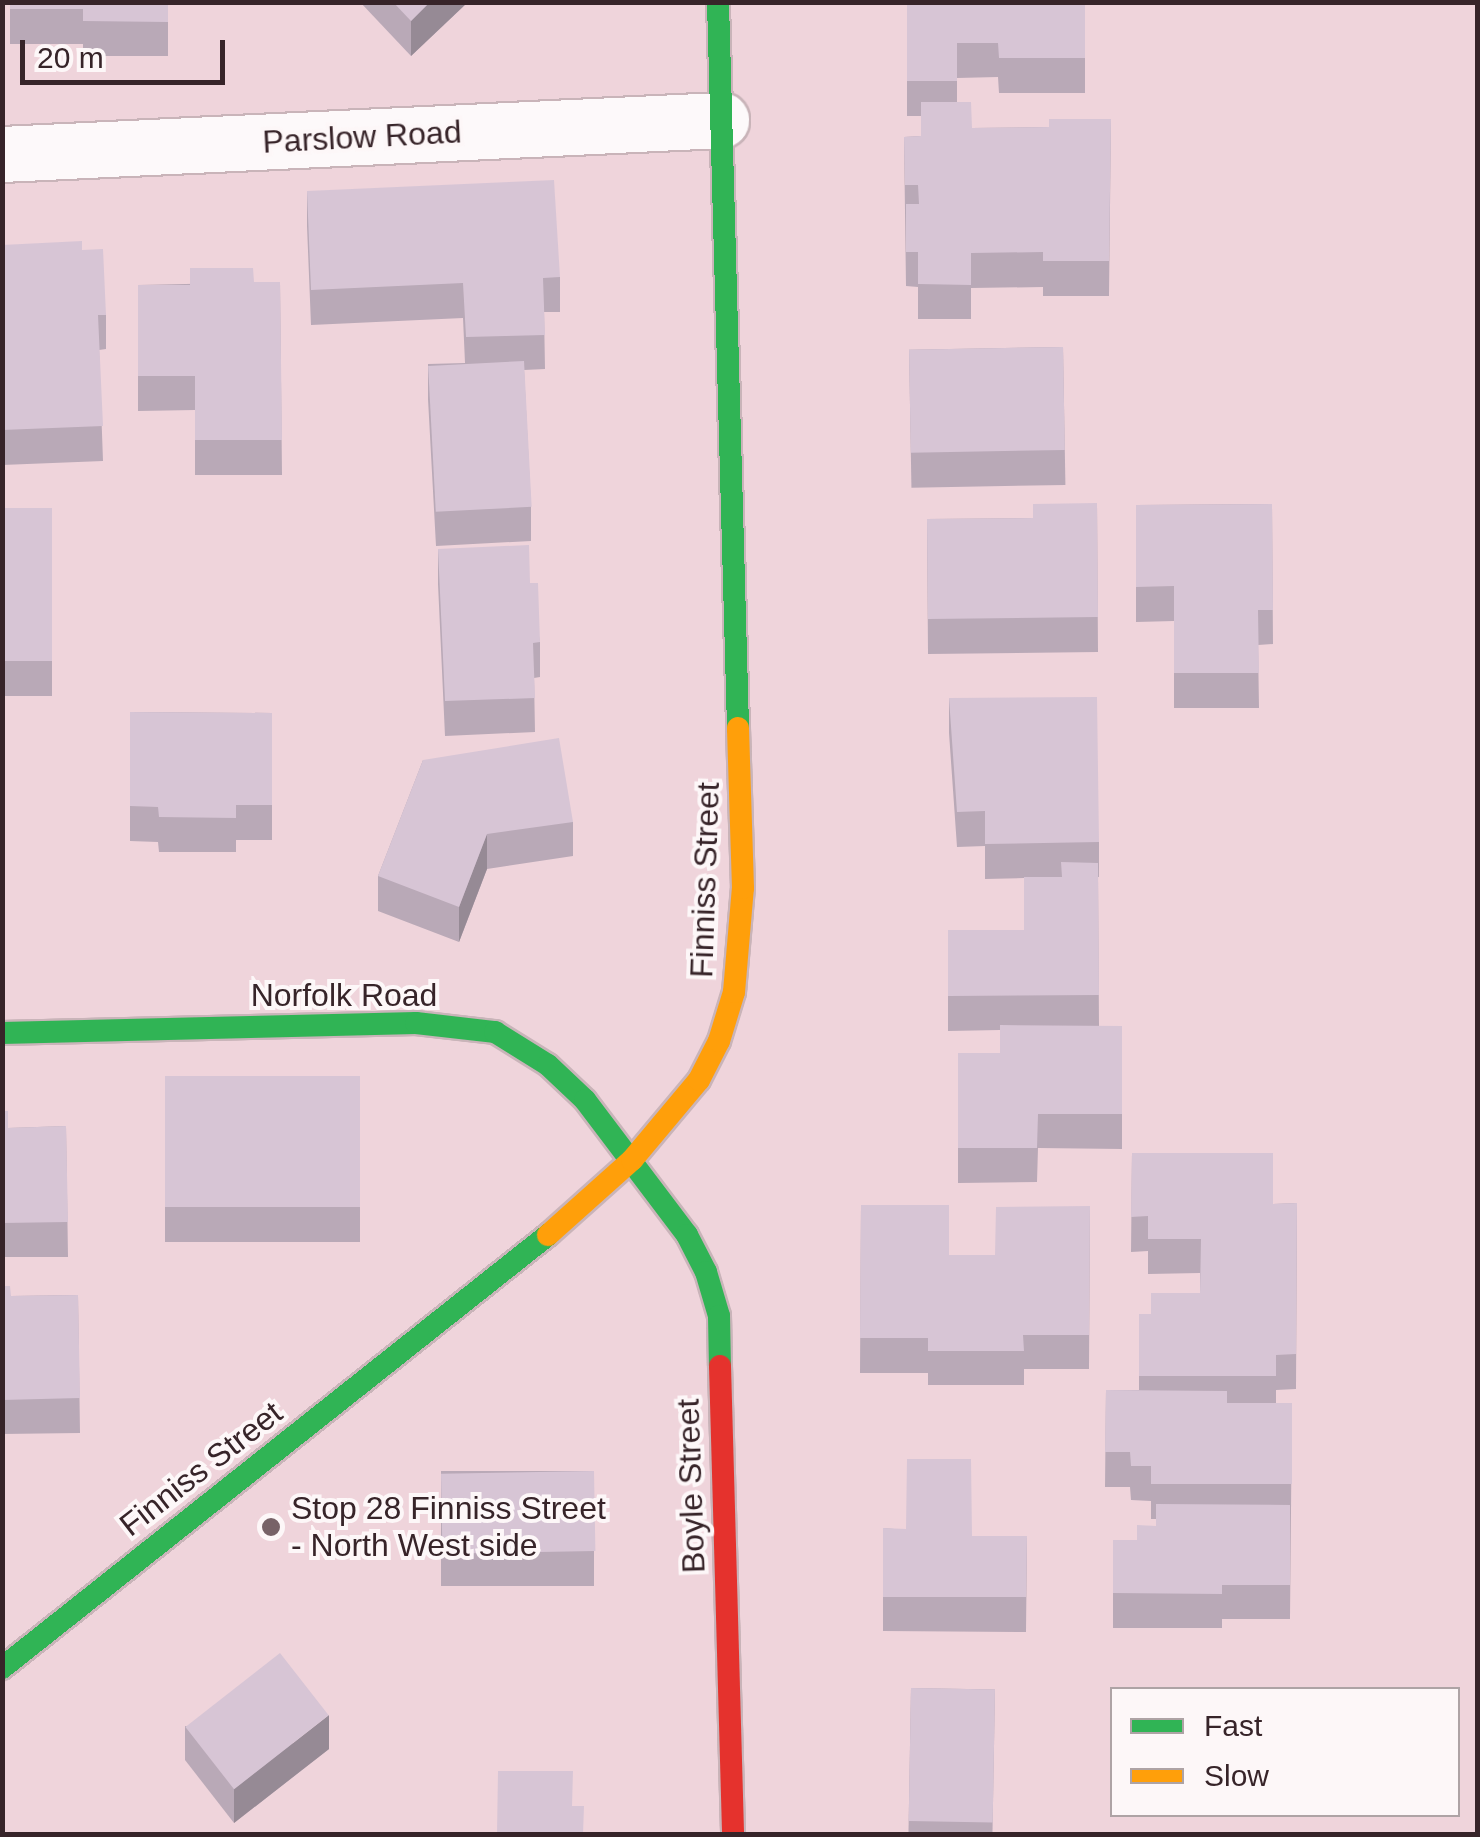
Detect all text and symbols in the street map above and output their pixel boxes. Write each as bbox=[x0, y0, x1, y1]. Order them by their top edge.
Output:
scale bar bbox=[25, 20, 230, 82]
text: 20 m bbox=[37, 41, 104, 74]
street label: Parslow Road bbox=[262, 113, 462, 161]
street label: Finniss Street bbox=[682, 782, 728, 978]
street label: Norfolk Road bbox=[251, 976, 437, 1014]
street label: Finniss Street bbox=[112, 1394, 290, 1544]
street label: Boyle Street bbox=[669, 1398, 713, 1574]
place label: Stop 28 Finniss Street - North West side bbox=[291, 1490, 606, 1565]
marker: Stop 28 Finniss Street - North West side bbox=[260, 1516, 282, 1538]
legend bbox=[1110, 1687, 1460, 1817]
text: Fast bbox=[1204, 1709, 1262, 1742]
text: Slow bbox=[1204, 1759, 1269, 1792]

